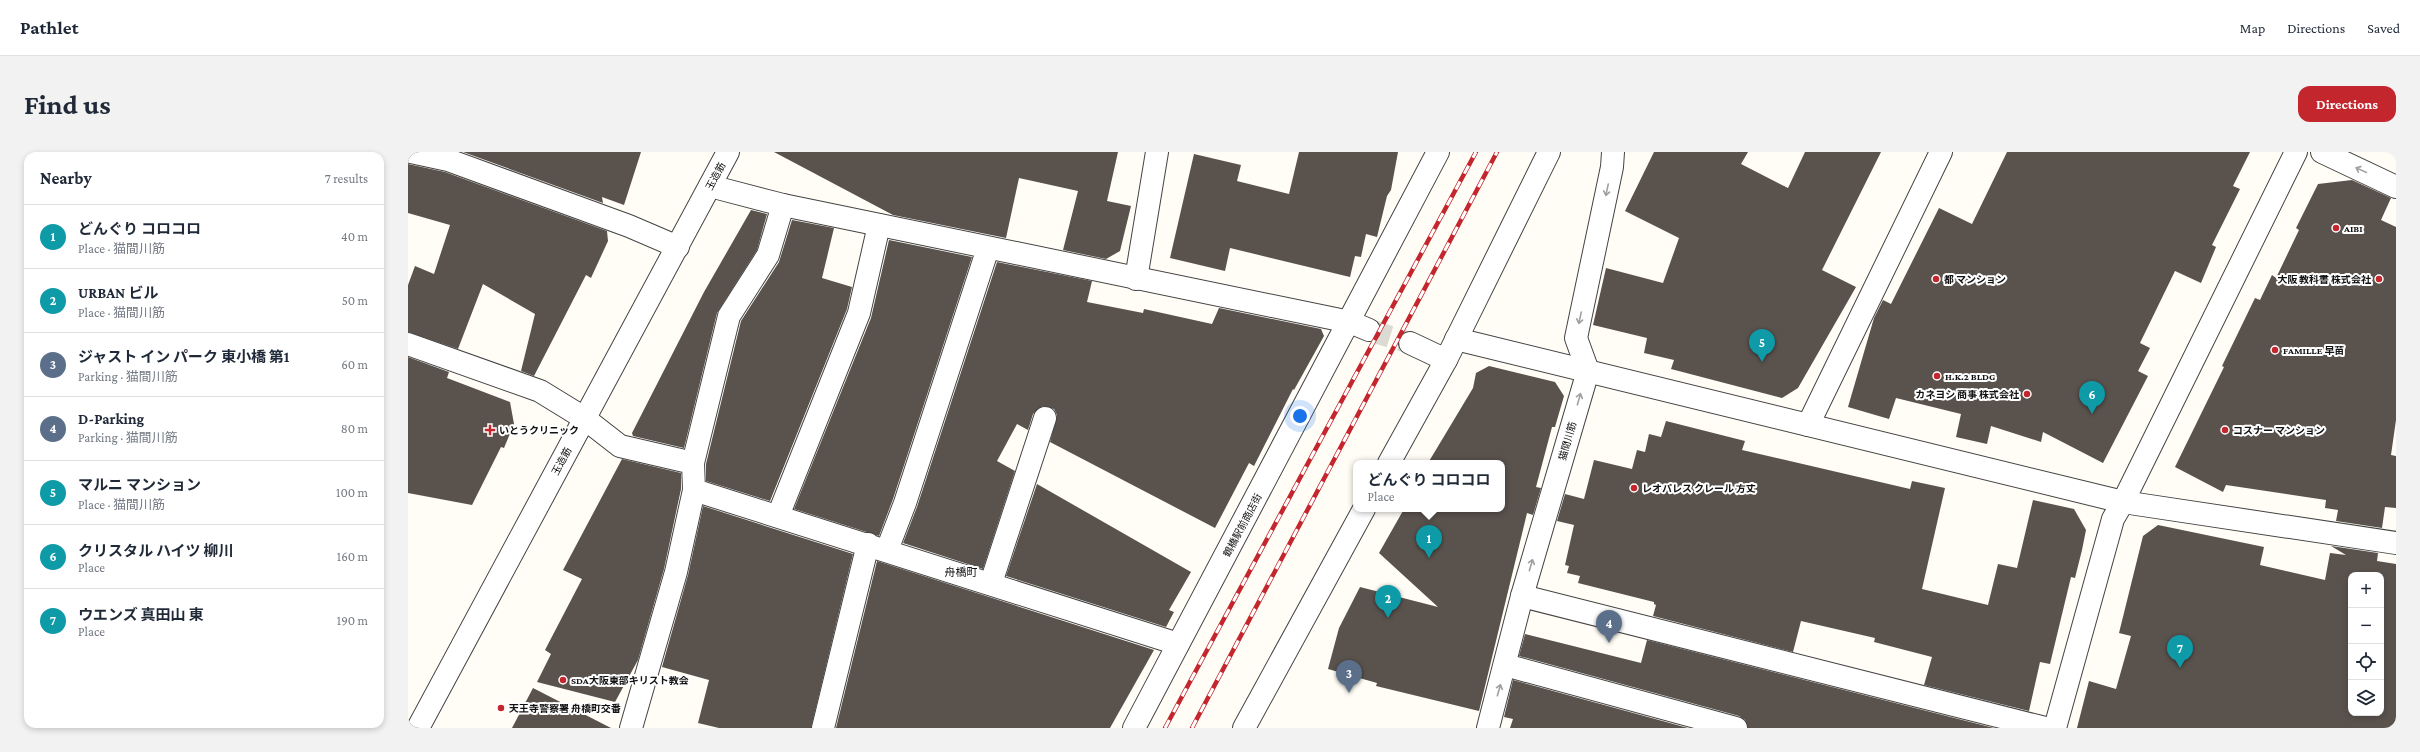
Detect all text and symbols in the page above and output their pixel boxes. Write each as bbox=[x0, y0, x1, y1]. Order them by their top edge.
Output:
text: Pathlet bbox=[20, 17, 78, 38]
text: Map bbox=[2240, 20, 2265, 36]
text: Directions bbox=[2287, 20, 2345, 36]
text: Saved bbox=[2367, 20, 2400, 36]
button: Directions bbox=[2298, 86, 2396, 122]
text: Find us bbox=[24, 89, 111, 120]
street label: 玉造筋 bbox=[704, 160, 727, 192]
one-way arrow bbox=[2355, 166, 2367, 173]
text: Nearby bbox=[40, 169, 92, 188]
text: 7 results bbox=[325, 171, 368, 186]
one-way arrow bbox=[1603, 184, 1611, 197]
text: どんぐり コロコロ bbox=[78, 221, 201, 237]
marker: AIBI bbox=[2331, 223, 2341, 233]
place label: AIBI bbox=[2343, 223, 2363, 234]
text: 1 bbox=[51, 229, 55, 244]
text: 40 m bbox=[341, 229, 368, 244]
text: Place · 猫間川筋 bbox=[78, 241, 165, 256]
marker: 都 マンション bbox=[1931, 274, 1941, 284]
place label: 都 マンション bbox=[1944, 274, 2006, 285]
place label: 大阪 教科書 株式会社 bbox=[2277, 274, 2372, 285]
marker: 大阪 教科書 株式会社 bbox=[2374, 274, 2384, 284]
text: URBAN ビル bbox=[78, 285, 158, 301]
text: 2 bbox=[50, 293, 56, 308]
text: 50 m bbox=[342, 293, 368, 308]
text: Place · 猫間川筋 bbox=[78, 305, 165, 320]
one-way arrow bbox=[1576, 311, 1584, 324]
pin: 5 bbox=[1749, 329, 1775, 362]
marker: FAMILLE 早苗 bbox=[2270, 345, 2280, 355]
place label: FAMILLE 早苗 bbox=[2283, 345, 2344, 356]
text: ジャスト イン パーク 東小橋 第1 bbox=[78, 349, 289, 365]
text: 3 bbox=[50, 357, 56, 372]
text: 60 m bbox=[341, 357, 368, 372]
text: Parking · 猫間川筋 bbox=[78, 369, 178, 384]
marker: H.K.2 BLDG bbox=[1932, 371, 1942, 381]
place label: H.K.2 BLDG bbox=[1945, 371, 1996, 382]
pin: 6 bbox=[2079, 381, 2105, 414]
place label: カネヨシ 商事 株式会社 bbox=[1915, 389, 2020, 400]
marker: カネヨシ 商事 株式会社 bbox=[2022, 389, 2032, 399]
one-way arrow bbox=[1576, 393, 1584, 406]
your location bbox=[1290, 406, 1310, 426]
text: D-Parking bbox=[78, 411, 144, 427]
street label: 猫間川筋 bbox=[1557, 420, 1578, 462]
text: 4 bbox=[49, 421, 57, 436]
text: 80 m bbox=[341, 421, 368, 436]
marker: いとうクリニック bbox=[484, 424, 496, 436]
place label: いとうクリニック bbox=[499, 425, 579, 436]
marker: コスナー マンション bbox=[2220, 425, 2230, 435]
place label: コスナー マンション bbox=[2233, 425, 2325, 436]
text: Parking · 猫間川筋 bbox=[78, 430, 178, 445]
street label: 玉造筋 bbox=[550, 445, 573, 477]
popup bbox=[1353, 460, 1505, 512]
text: どんぐり コロコロ bbox=[1368, 472, 1490, 488]
text: マルニ マンション bbox=[78, 477, 201, 493]
marker: レオパレス クレール 方丈 bbox=[1629, 483, 1639, 493]
place label: レオパレス クレール 方丈 bbox=[1642, 483, 1756, 494]
text: 5 bbox=[50, 485, 56, 500]
text: 100 m bbox=[336, 485, 368, 500]
text: Place bbox=[1368, 489, 1395, 504]
street label: 鶴橋駅前商店街 bbox=[1221, 492, 1264, 559]
text: Place · 猫間川筋 bbox=[78, 497, 165, 512]
pin: 1 bbox=[1416, 525, 1442, 558]
text: クリスタル ハイツ 柳川 bbox=[78, 543, 233, 559]
text: 6 bbox=[49, 549, 57, 564]
text: 160 m bbox=[337, 549, 368, 564]
one-way arrow bbox=[1528, 558, 1535, 571]
text: Place bbox=[78, 560, 105, 575]
district label: 舟橋町 bbox=[945, 566, 978, 578]
map controls bbox=[2348, 572, 2384, 716]
button: + bbox=[2348, 572, 2384, 608]
pin: 2 bbox=[1375, 585, 1401, 618]
text: ウエンズ 真田山 東 bbox=[78, 607, 203, 623]
button: − bbox=[2348, 608, 2384, 644]
pin: 4 bbox=[1596, 610, 1622, 643]
text: 7 bbox=[50, 613, 56, 628]
text: 190 m bbox=[337, 613, 368, 628]
text: Place bbox=[78, 624, 105, 639]
pin: 7 bbox=[2167, 635, 2193, 668]
button: locate bbox=[2348, 644, 2384, 680]
pin: 3 bbox=[1336, 660, 1362, 693]
marker: SDA大阪東部キリスト教会 bbox=[558, 675, 568, 685]
place label: SDA大阪東部キリスト教会 bbox=[571, 675, 689, 686]
button: layers bbox=[2348, 680, 2384, 716]
one-way arrow bbox=[1496, 684, 1503, 697]
marker: 天王寺警察署 舟橋町交番 bbox=[496, 703, 506, 713]
place label: 天王寺警察署 舟橋町交番 bbox=[509, 703, 621, 714]

